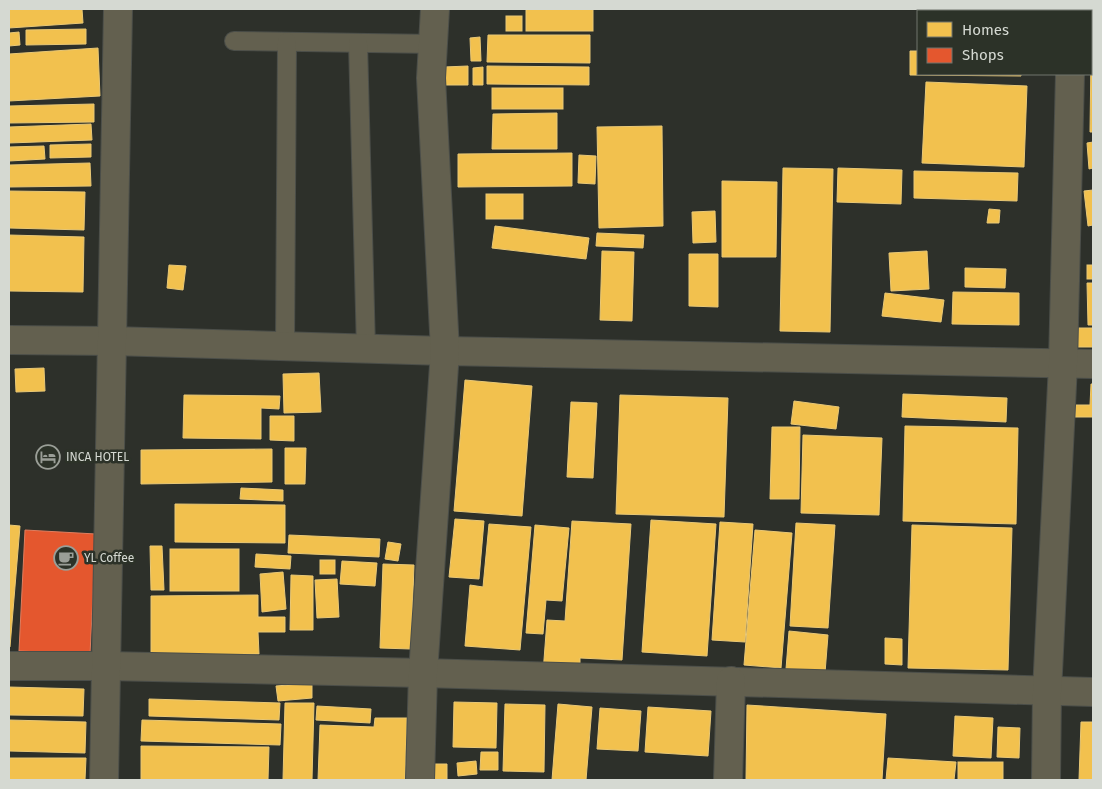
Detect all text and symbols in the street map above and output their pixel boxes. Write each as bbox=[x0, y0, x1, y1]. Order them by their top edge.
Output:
legend bbox=[917, 10, 1092, 75]
text: Homes bbox=[962, 21, 1009, 39]
text: Shops bbox=[962, 46, 1004, 64]
hotel icon: INCA HOTEL bbox=[35, 444, 61, 470]
place label: INCA HOTEL bbox=[66, 450, 129, 464]
cafe icon: YL Coffee bbox=[53, 545, 79, 571]
place label: YL Coffee bbox=[84, 551, 134, 565]

